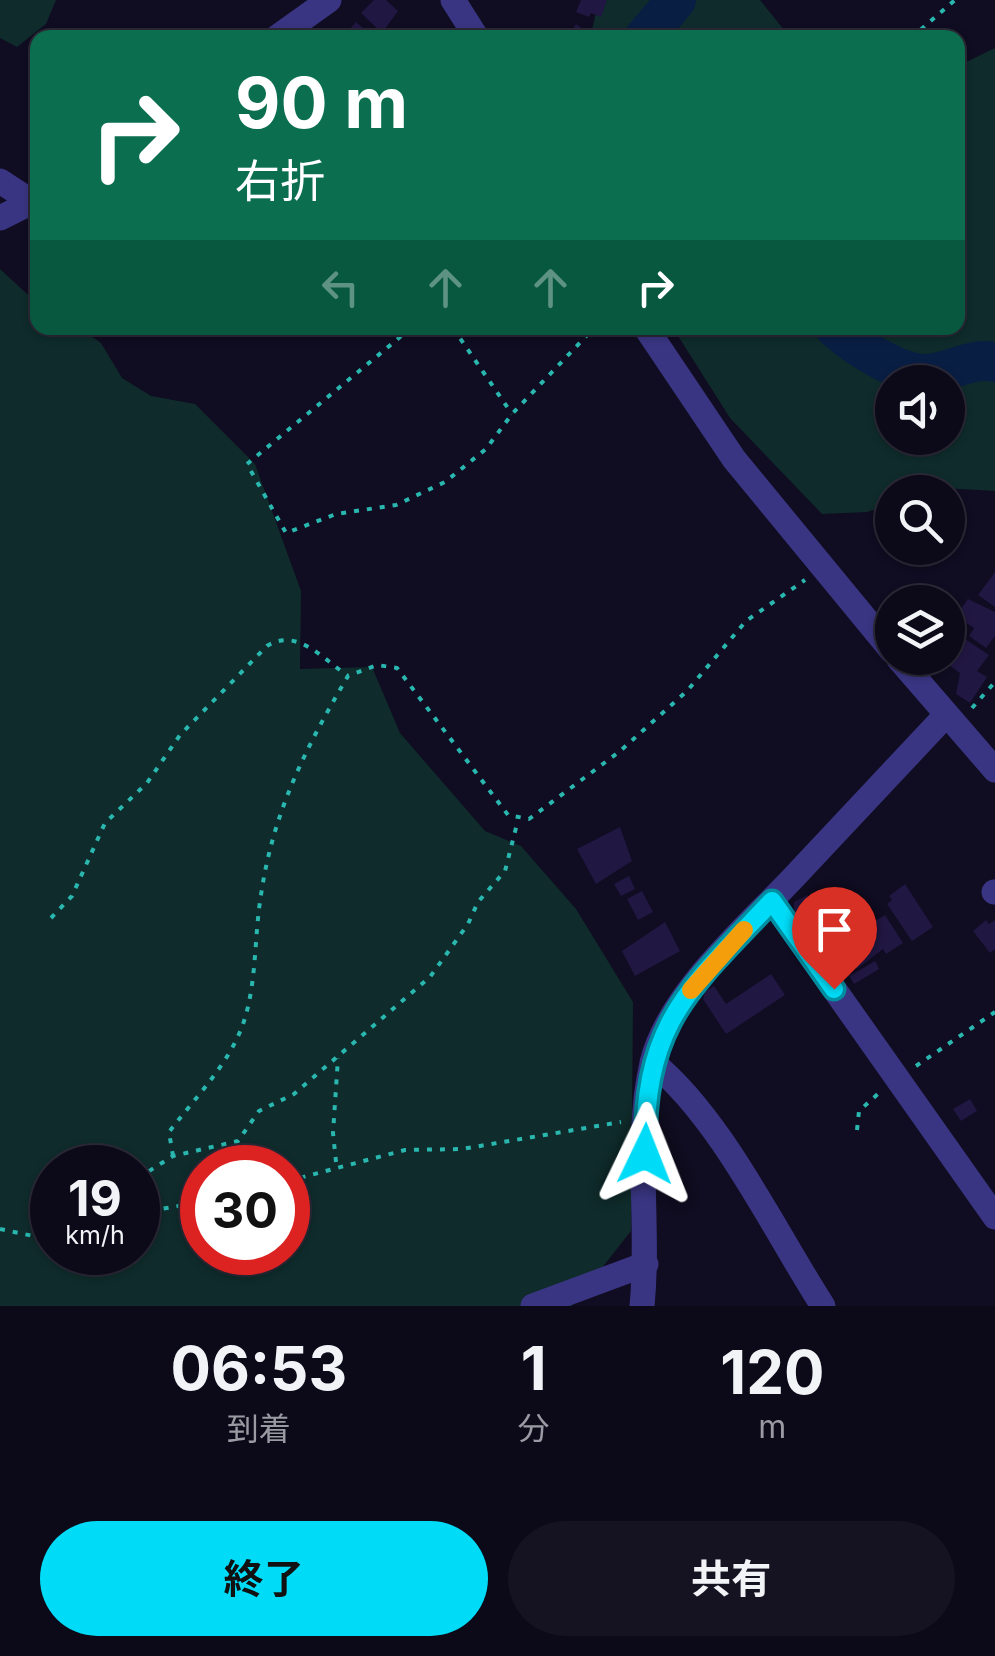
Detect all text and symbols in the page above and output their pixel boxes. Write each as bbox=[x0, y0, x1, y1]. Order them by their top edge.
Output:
text: 90 m bbox=[235, 60, 408, 145]
icon: right bbox=[70, 70, 200, 200]
text: 右折 bbox=[235, 153, 325, 208]
icon: left bbox=[313, 260, 368, 315]
icon: ahead bbox=[418, 260, 473, 315]
icon: ahead bbox=[523, 260, 578, 315]
icon: right bbox=[628, 260, 683, 315]
map controls bbox=[875, 365, 965, 675]
button: sound bbox=[875, 365, 965, 455]
button: search bbox=[875, 475, 965, 565]
button: layers bbox=[875, 585, 965, 675]
pin bbox=[792, 887, 877, 990]
icon: arrive bbox=[807, 902, 862, 957]
position arrow bbox=[593, 1102, 697, 1206]
speed limit sign: 30 bbox=[180, 1145, 310, 1275]
text: 19 bbox=[68, 1168, 122, 1228]
text: km/h bbox=[65, 1220, 125, 1250]
text: 06:53 bbox=[171, 1332, 347, 1404]
text: 1 bbox=[521, 1332, 547, 1404]
text: 120 bbox=[720, 1336, 824, 1408]
text: m bbox=[758, 1407, 786, 1446]
text: 到着 bbox=[227, 1409, 291, 1448]
text: 分 bbox=[518, 1409, 550, 1448]
button: 終了 bbox=[40, 1521, 488, 1636]
button: 共有 bbox=[508, 1521, 955, 1636]

